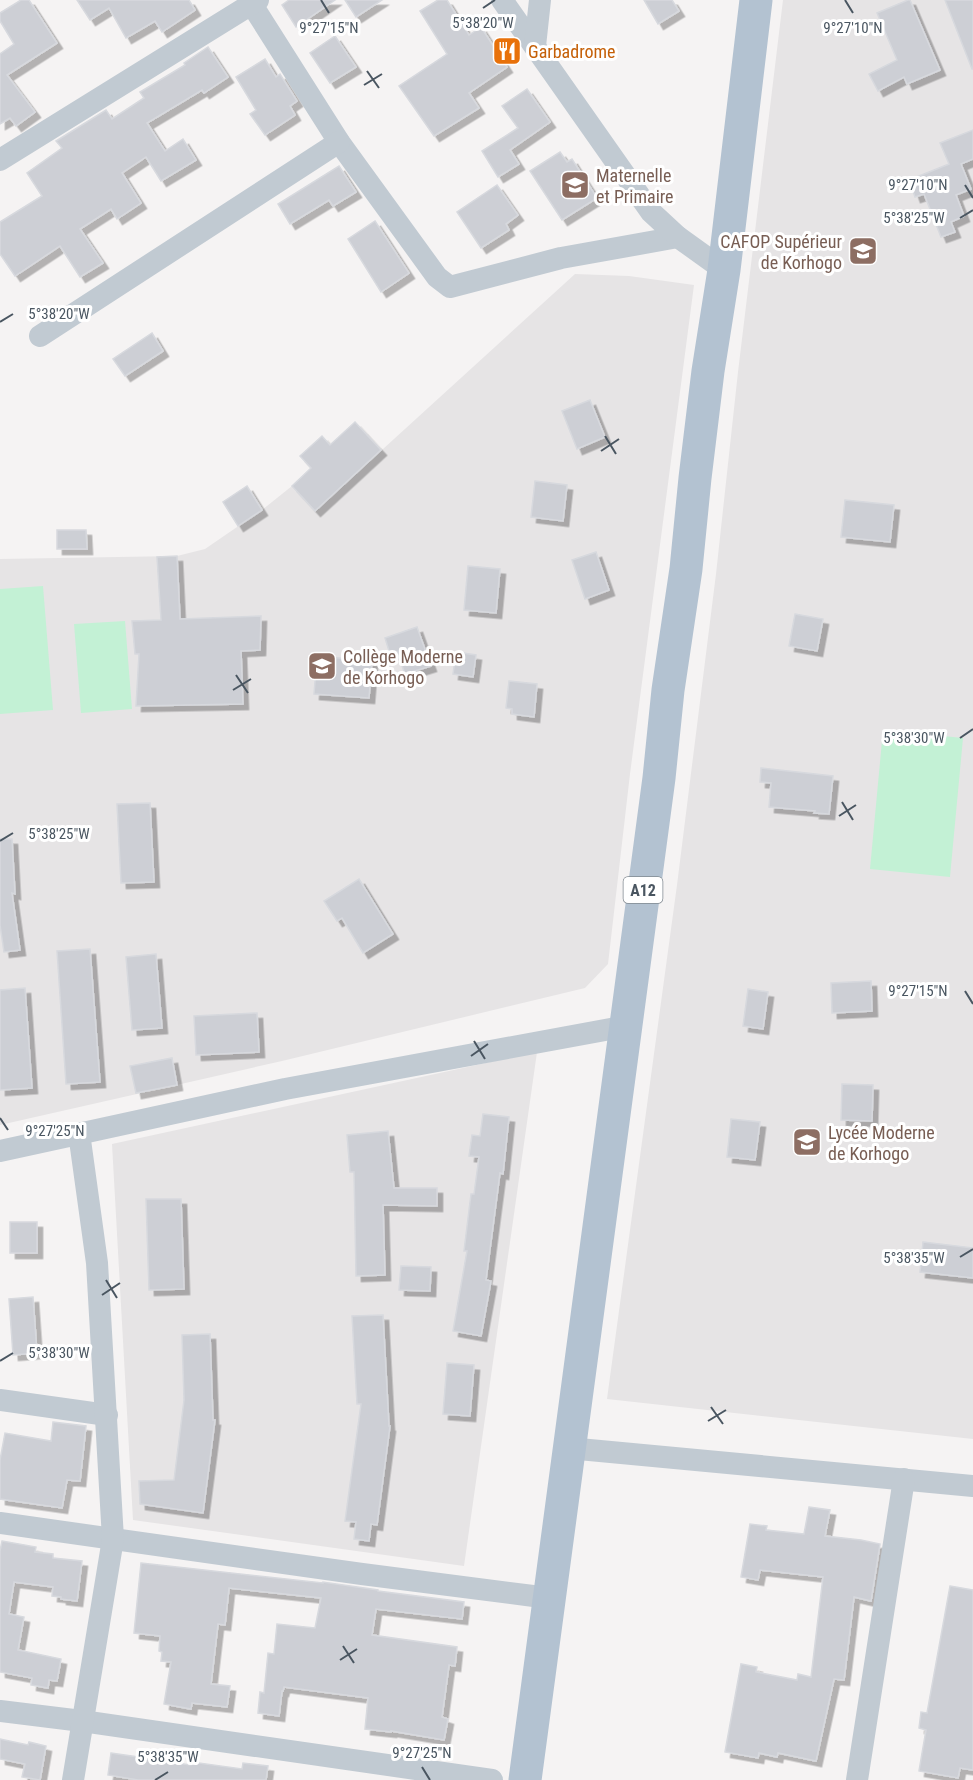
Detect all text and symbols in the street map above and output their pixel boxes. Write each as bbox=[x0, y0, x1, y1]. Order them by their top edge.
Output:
text: 5°38'20"W bbox=[452, 14, 514, 32]
text: 9°27'15"N bbox=[299, 19, 359, 37]
text: 9°27'10"N bbox=[823, 19, 883, 37]
restaurant icon: Garbadrome bbox=[491, 35, 523, 67]
place label: Garbadrome bbox=[528, 41, 616, 62]
place label: Maternelle et Primaire bbox=[596, 165, 674, 207]
school or university icon: Maternelle et Primaire bbox=[559, 169, 591, 201]
text: 9°27'10"N bbox=[888, 176, 948, 194]
text: 5°38'25"W bbox=[883, 209, 945, 227]
place label: CAFOP Supérieur de Korhogo bbox=[720, 231, 843, 273]
school or university icon: CAFOP Supérieur de Korhogo bbox=[847, 235, 879, 267]
text: 5°38'20"W bbox=[28, 305, 90, 323]
place label: Collège Moderne de Korhogo bbox=[343, 646, 463, 688]
school or university icon: Collège Moderne de Korhogo bbox=[306, 650, 338, 682]
text: 5°38'30"W bbox=[883, 729, 945, 747]
text: 5°38'25"W bbox=[28, 825, 90, 843]
road number: A12 bbox=[624, 877, 662, 903]
text: 9°27'15"N bbox=[888, 982, 948, 1000]
text: 9°27'25"N bbox=[25, 1122, 85, 1140]
place label: Lycée Moderne de Korhogo bbox=[828, 1122, 935, 1164]
school or university icon: Lycée Moderne de Korhogo bbox=[791, 1126, 823, 1158]
text: 5°38'35"W bbox=[883, 1249, 945, 1267]
text: 5°38'30"W bbox=[28, 1344, 90, 1362]
text: 9°27'25"N bbox=[392, 1744, 452, 1762]
text: 5°38'35"W bbox=[137, 1748, 199, 1766]

